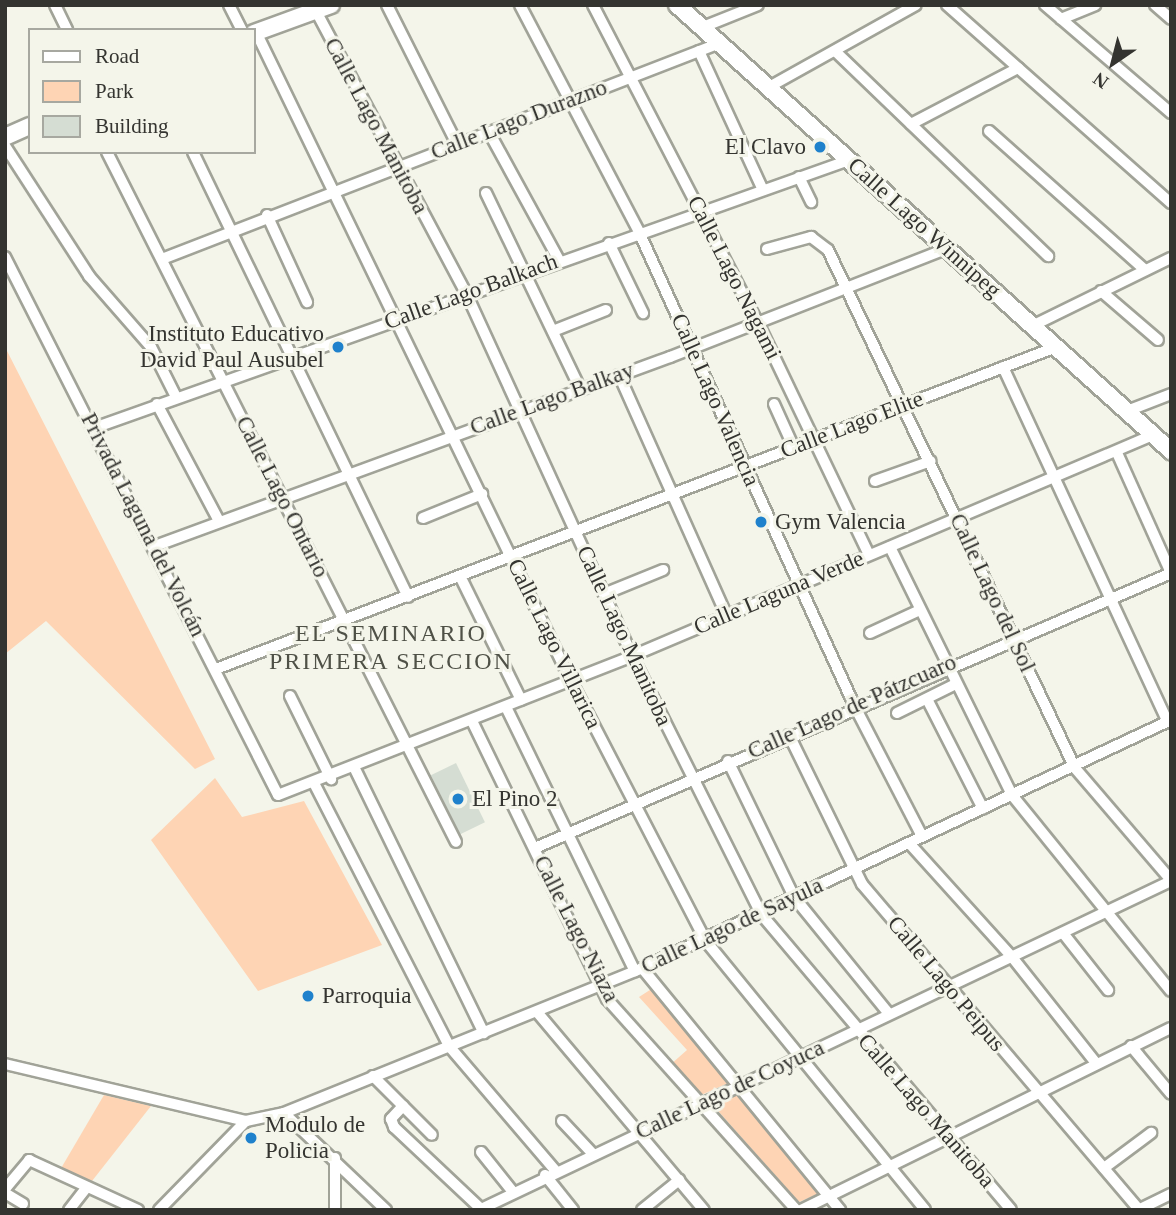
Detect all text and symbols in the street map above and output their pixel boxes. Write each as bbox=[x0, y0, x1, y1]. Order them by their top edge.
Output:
legend bbox=[28, 28, 256, 154]
north arrow bbox=[1078, 28, 1148, 98]
street label: Calle Lago Manitoba bbox=[318, 33, 434, 219]
text: Road bbox=[95, 44, 139, 68]
text: N bbox=[1089, 68, 1112, 93]
street label: Calle Lago Durazno bbox=[427, 74, 611, 166]
text: Park bbox=[95, 79, 134, 103]
text: Building bbox=[95, 114, 169, 138]
place label: El Clavo bbox=[725, 133, 806, 161]
marker: El Clavo bbox=[812, 139, 828, 155]
street label: Calle Lago Winnipeg bbox=[842, 152, 1006, 304]
street label: Calle Lago Nagami bbox=[681, 191, 787, 365]
street label: Calle Lago Balkach bbox=[380, 248, 562, 336]
street label: Calle Lago Valencia bbox=[664, 309, 766, 491]
place label: Instituto Educativo David Paul Ausubel bbox=[139, 320, 324, 374]
marker: Instituto Educativo David Paul Ausubel bbox=[330, 339, 346, 355]
street label: Calle Lago Balkay bbox=[466, 357, 638, 441]
street label: Calle Lago Elite bbox=[777, 385, 927, 465]
street label: Privada Laguna del Volcán bbox=[74, 408, 212, 642]
street label: Calle Lago Ontario bbox=[229, 412, 335, 582]
place label: Gym Valencia bbox=[775, 508, 906, 536]
street label: Calle Lago del Sol bbox=[943, 509, 1041, 677]
marker: Gym Valencia bbox=[753, 514, 769, 530]
street label: Calle Lago Manitoba bbox=[570, 542, 678, 730]
street label: Calle Laguna Verde bbox=[690, 545, 868, 641]
street label: Calle Lago Villarica bbox=[501, 554, 607, 734]
district label: EL SEMINARIO PRIMERA SECCION bbox=[270, 620, 512, 676]
street label: Calle Lago de Pátzcuaro bbox=[743, 649, 961, 765]
place label: El Pino 2 bbox=[472, 785, 558, 813]
marker: El Pino 2 bbox=[450, 791, 466, 807]
street label: Calle Lago Niaza bbox=[527, 851, 625, 1007]
street label: Calle Lago de Sayula bbox=[637, 872, 827, 980]
street label: Calle Lago Peipus bbox=[881, 911, 1011, 1057]
place label: Parroquia bbox=[322, 982, 411, 1010]
marker: Parroquia bbox=[300, 988, 316, 1004]
street label: Calle Lago Manitoba bbox=[851, 1028, 1001, 1194]
street label: Calle Lago de Coyuca bbox=[631, 1034, 829, 1146]
place label: Modulo de Policia bbox=[265, 1111, 365, 1165]
marker: Modulo de Policia bbox=[243, 1130, 259, 1146]

